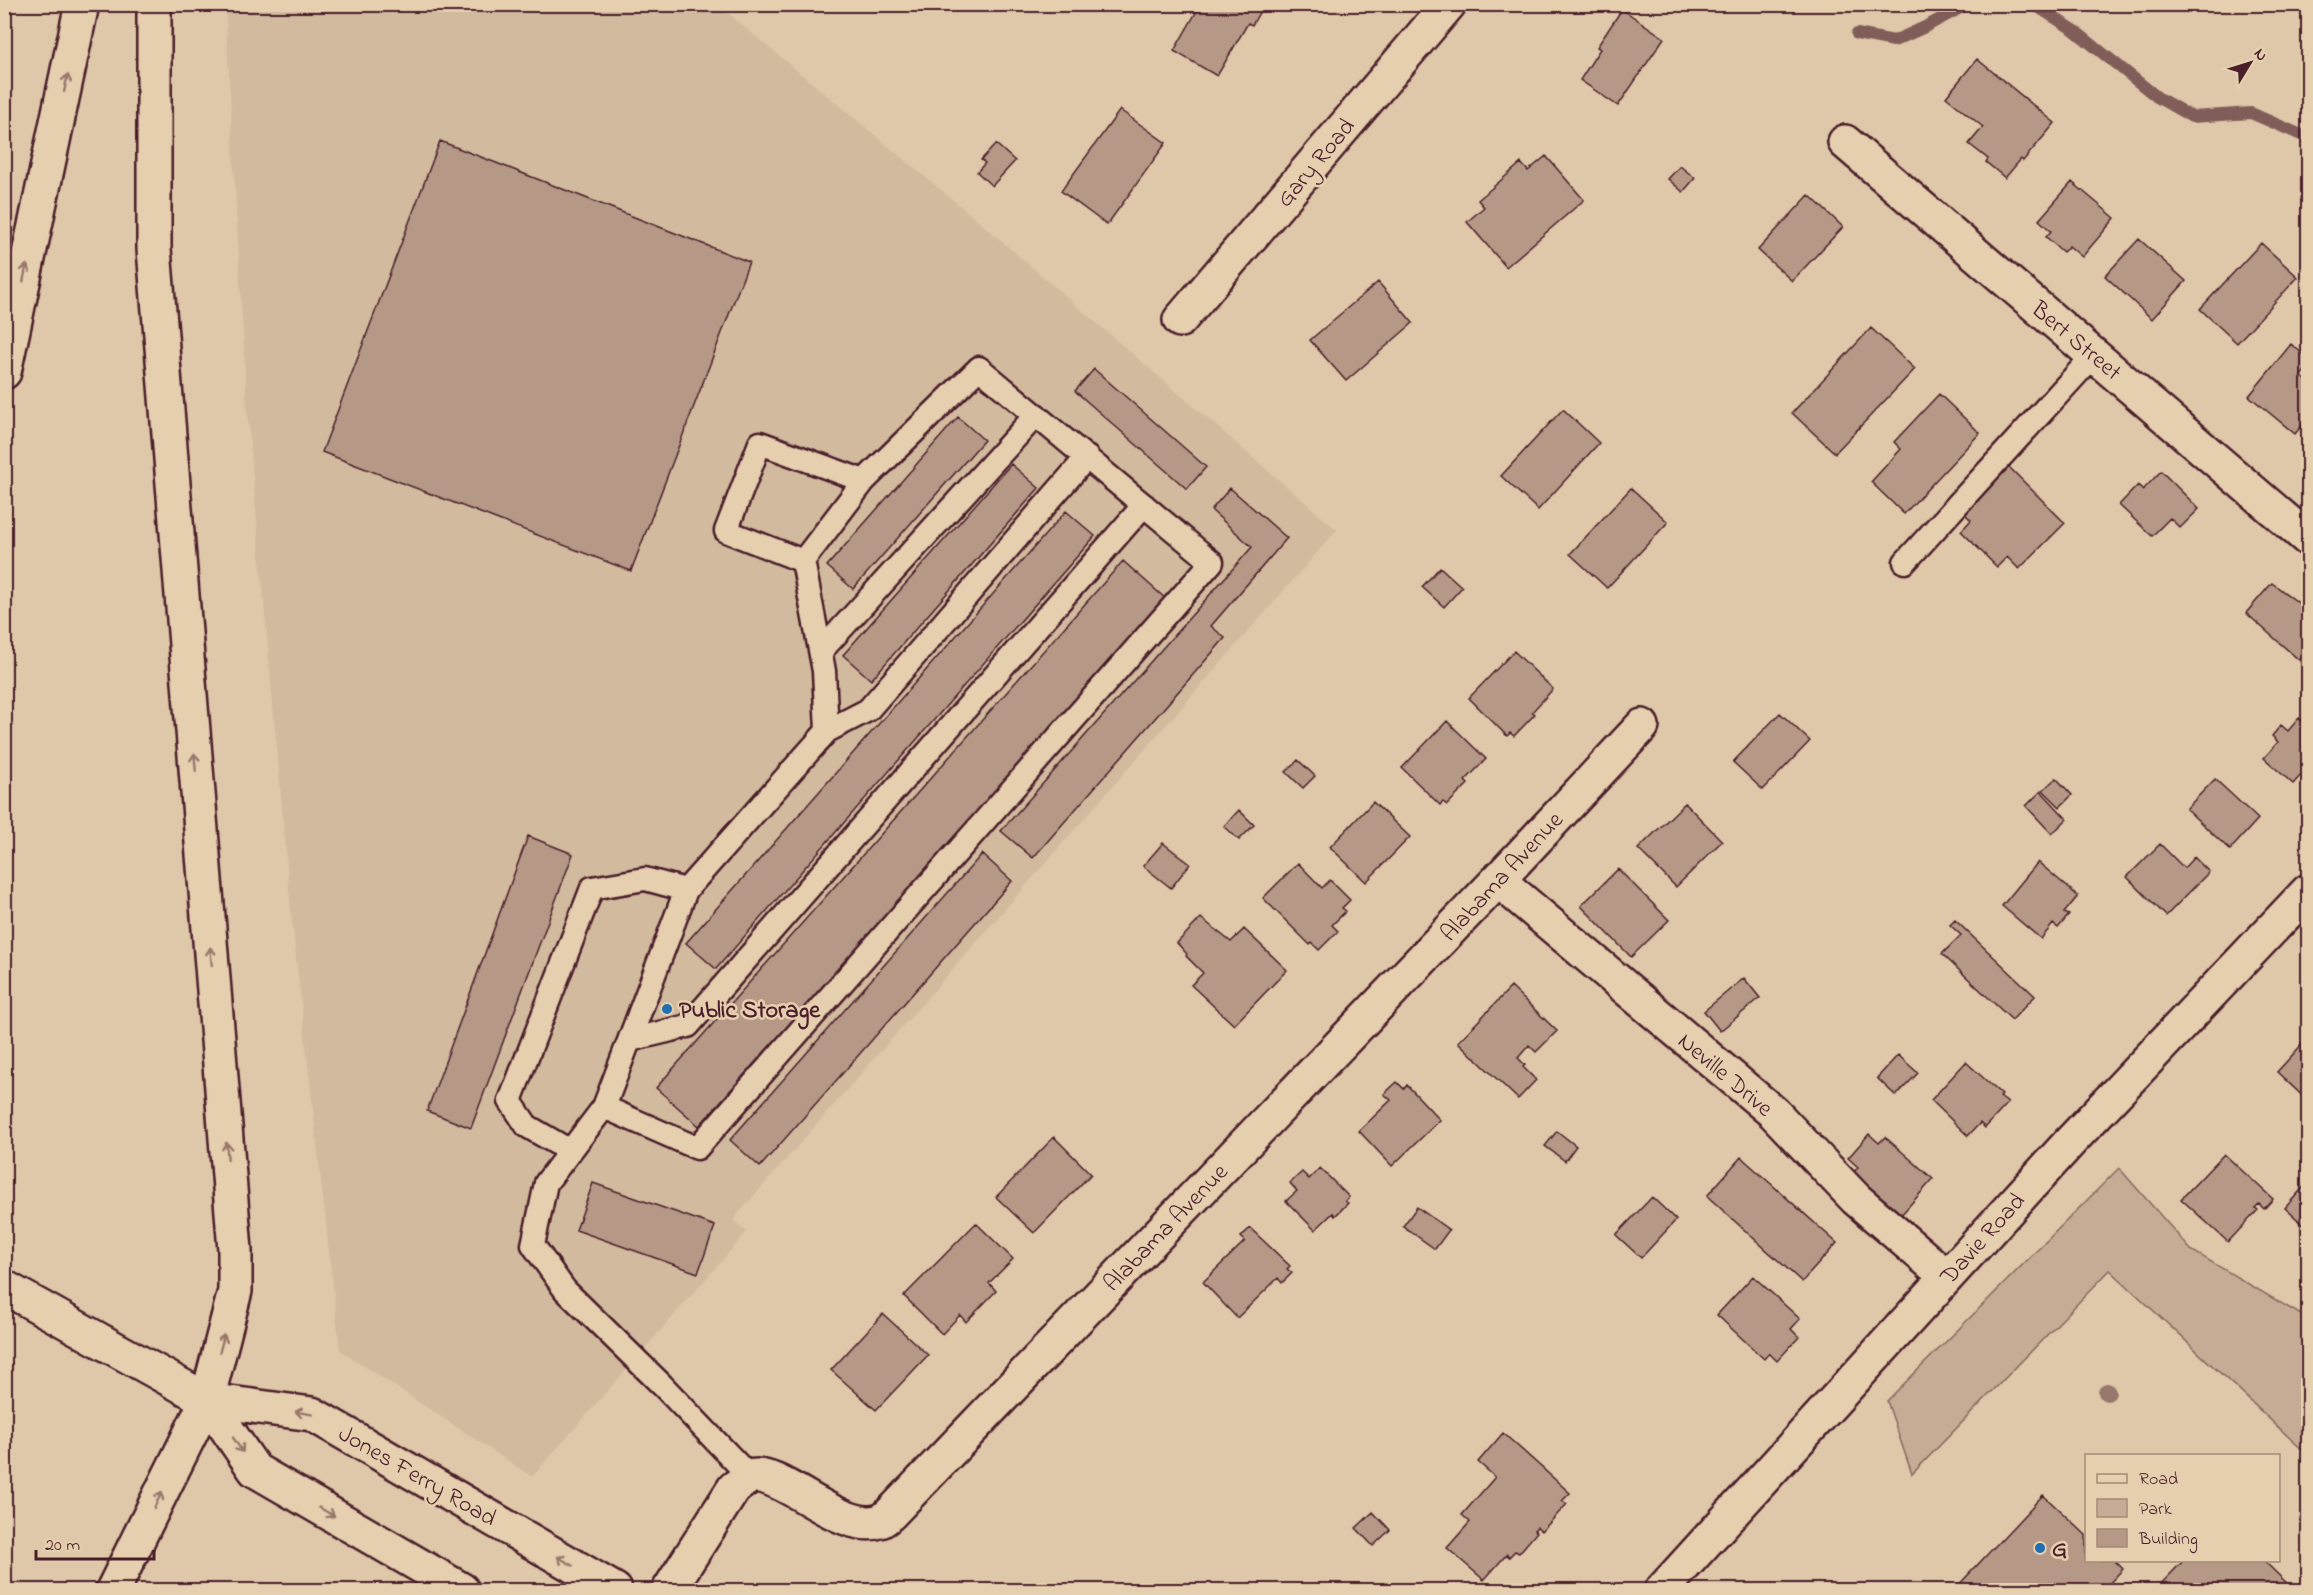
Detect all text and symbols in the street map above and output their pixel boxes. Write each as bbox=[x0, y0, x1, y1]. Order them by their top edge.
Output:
north arrow bbox=[2220, 33, 2280, 93]
text: N bbox=[2247, 43, 2273, 67]
one-way arrow bbox=[61, 73, 72, 93]
street label: Gary Road bbox=[1269, 111, 1366, 216]
one-way arrow bbox=[20, 264, 32, 283]
street label: Bert Street bbox=[2022, 293, 2128, 390]
one-way arrow bbox=[190, 752, 201, 772]
street label: Alabama Avenue bbox=[1433, 805, 1573, 951]
one-way arrow bbox=[205, 947, 216, 967]
place label: Public Storage bbox=[679, 994, 821, 1030]
marker: Public Storage bbox=[660, 1002, 674, 1016]
street label: Neville Drive bbox=[1669, 1025, 1780, 1127]
one-way arrow bbox=[221, 1141, 232, 1161]
street label: Alabama Avenue bbox=[1096, 1156, 1237, 1301]
street label: Davie Road bbox=[1932, 1186, 2035, 1294]
one-way arrow bbox=[216, 1334, 228, 1353]
one-way arrow bbox=[295, 1407, 315, 1418]
street label: Jones Ferry Road bbox=[331, 1418, 503, 1538]
one-way arrow bbox=[232, 1437, 244, 1453]
legend bbox=[2085, 1454, 2280, 1562]
text: Road bbox=[2139, 1467, 2178, 1493]
one-way arrow bbox=[152, 1492, 164, 1510]
text: Park bbox=[2139, 1497, 2172, 1523]
one-way arrow bbox=[318, 1506, 335, 1518]
scale bar bbox=[36, 1523, 154, 1561]
text: Building bbox=[2138, 1527, 2198, 1554]
text: 20 m bbox=[45, 1533, 80, 1559]
place label: G bbox=[2052, 1533, 2067, 1568]
marker: G bbox=[2033, 1541, 2047, 1555]
one-way arrow bbox=[557, 1555, 574, 1567]

